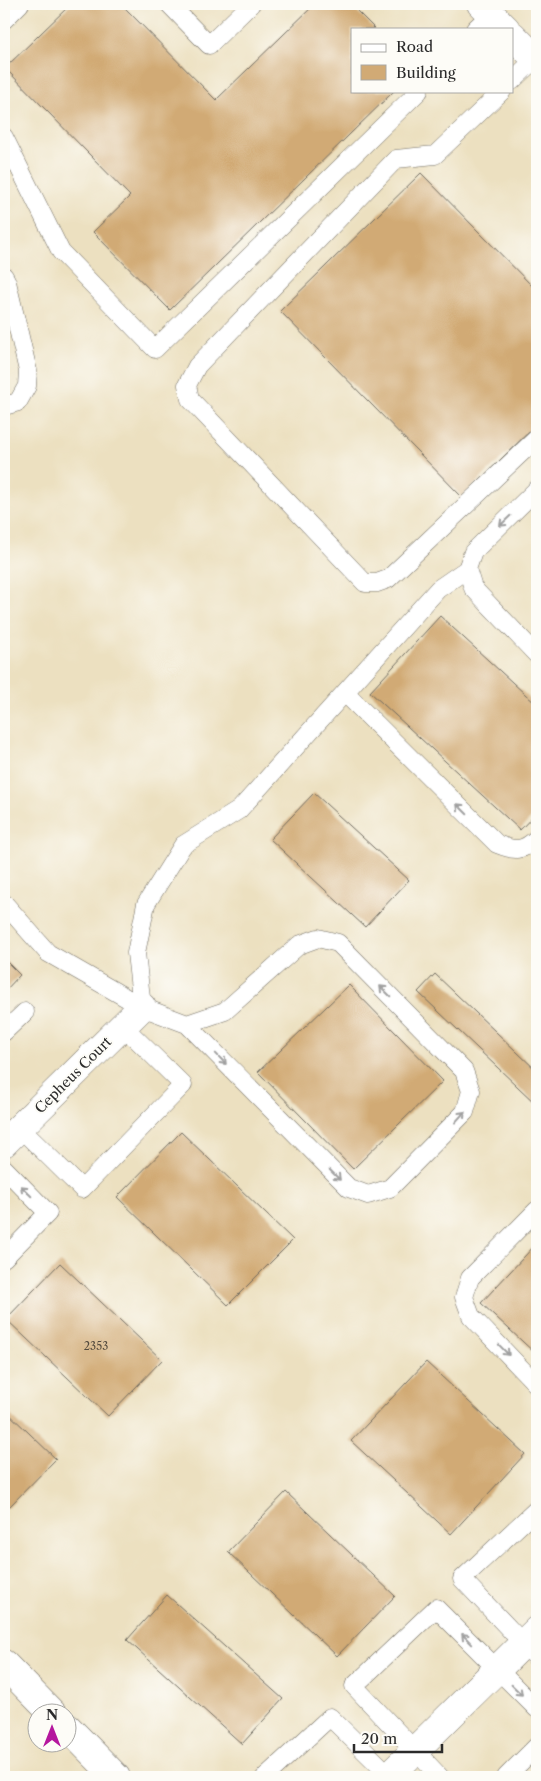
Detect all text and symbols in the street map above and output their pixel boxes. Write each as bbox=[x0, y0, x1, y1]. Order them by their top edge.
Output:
legend bbox=[351, 28, 514, 92]
text: Road bbox=[396, 37, 433, 56]
text: Building bbox=[396, 63, 456, 82]
one-way arrow bbox=[499, 514, 511, 527]
one-way arrow bbox=[456, 803, 468, 815]
one-way arrow bbox=[379, 985, 391, 997]
street label: Cepheus Court bbox=[31, 1033, 115, 1117]
one-way arrow bbox=[215, 1053, 227, 1065]
one-way arrow bbox=[454, 1110, 466, 1123]
one-way arrow bbox=[329, 1168, 341, 1180]
one-way arrow bbox=[20, 1184, 32, 1197]
house number: 2353 bbox=[84, 1339, 108, 1353]
one-way arrow bbox=[498, 1344, 510, 1357]
one-way arrow bbox=[460, 1633, 473, 1645]
one-way arrow bbox=[511, 1684, 523, 1696]
north arrow bbox=[28, 1704, 78, 1754]
text: N bbox=[46, 1706, 58, 1724]
scale bar bbox=[354, 1721, 441, 1753]
text: 20 m bbox=[361, 1729, 397, 1748]

